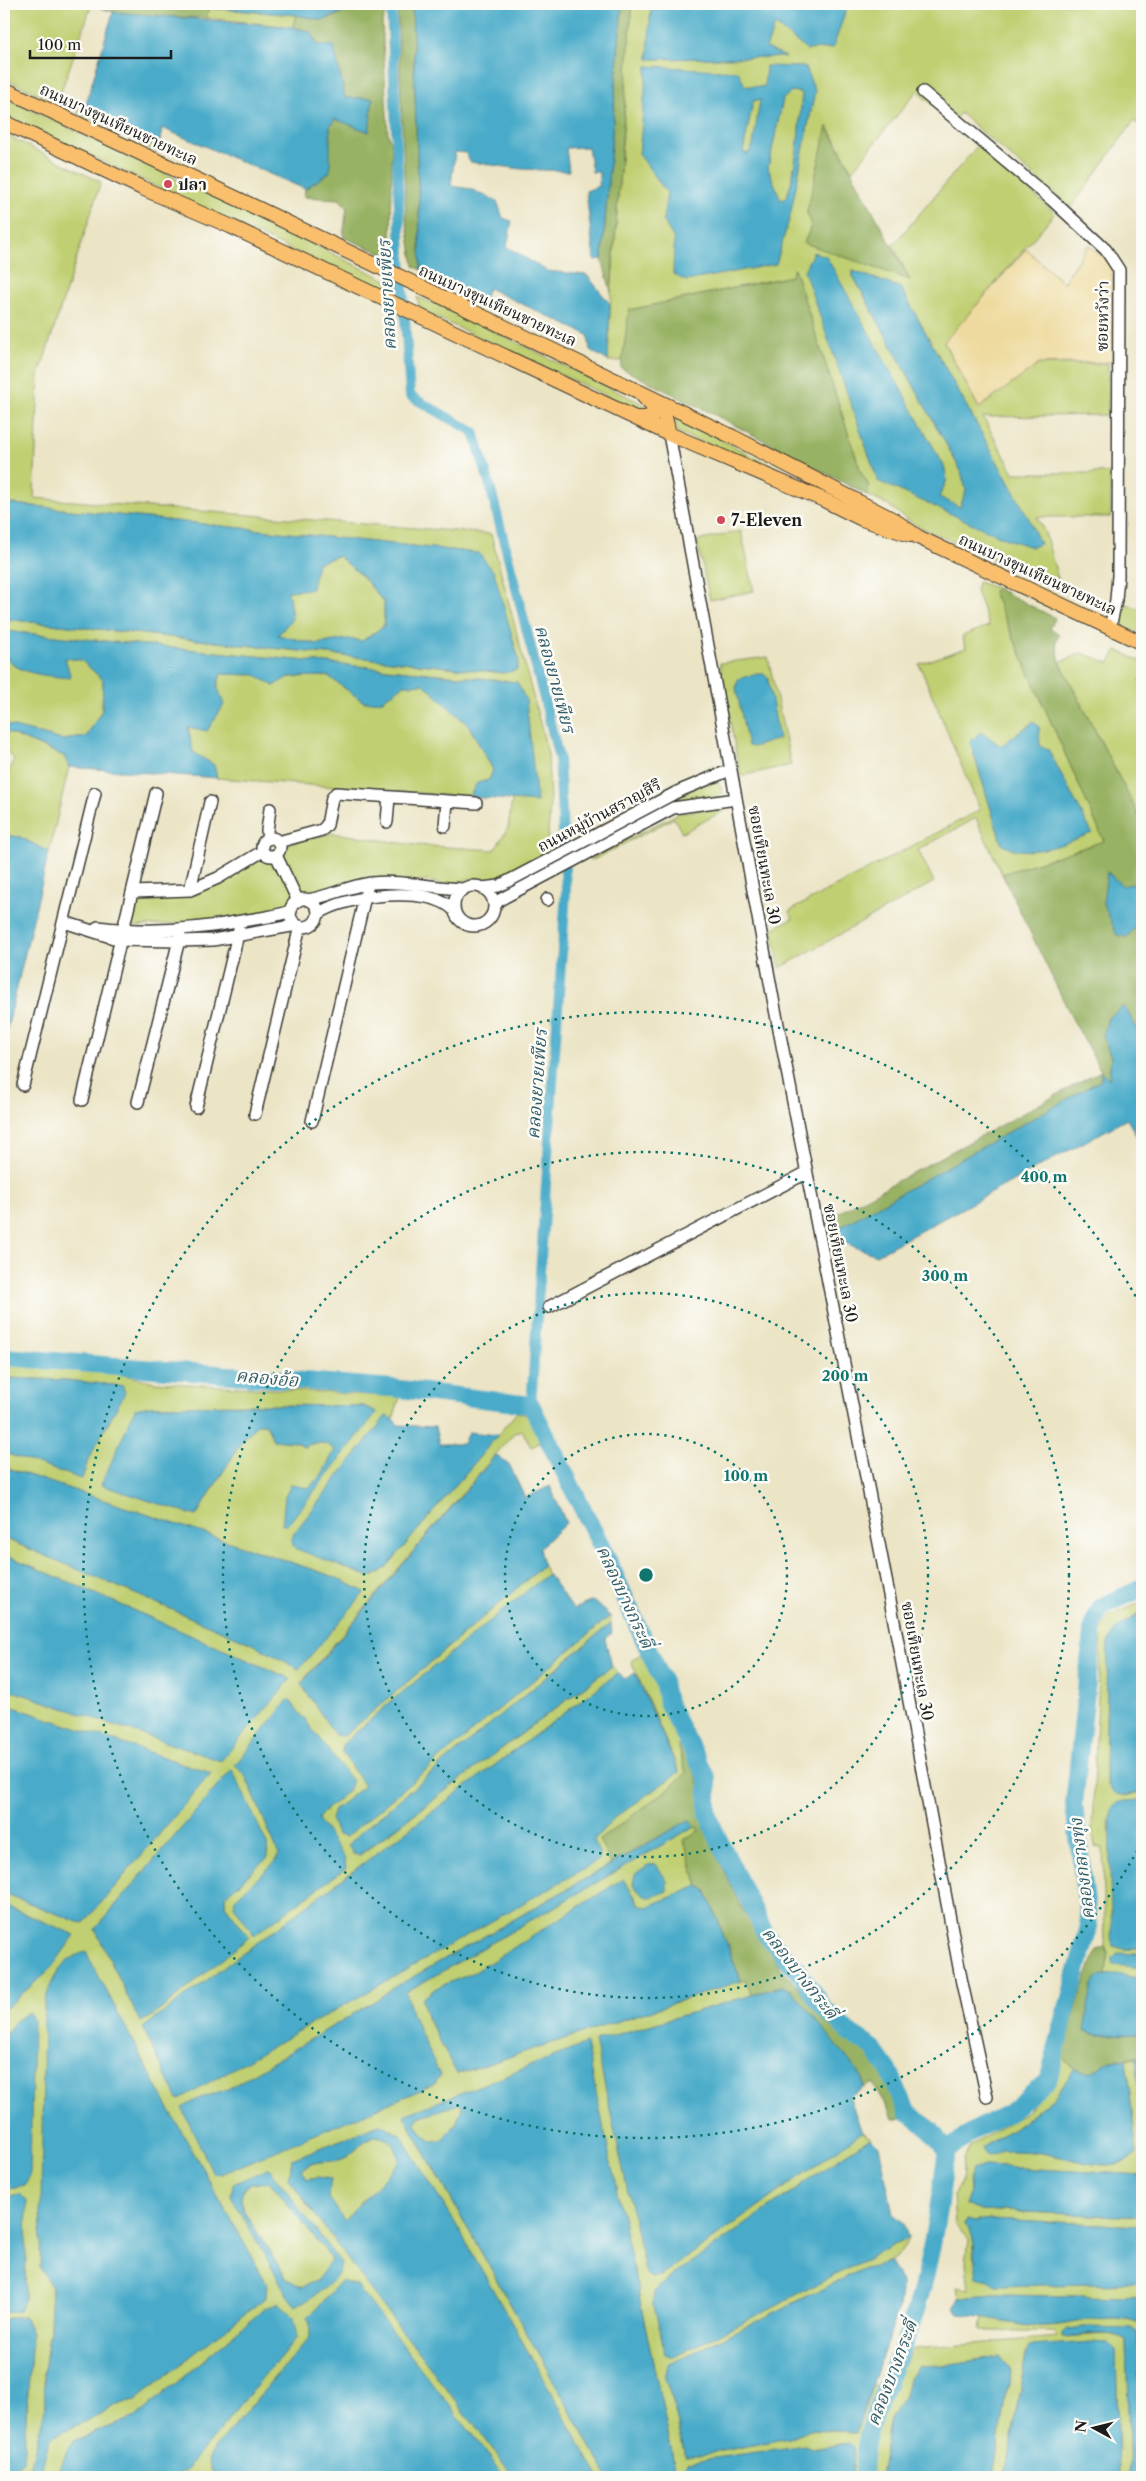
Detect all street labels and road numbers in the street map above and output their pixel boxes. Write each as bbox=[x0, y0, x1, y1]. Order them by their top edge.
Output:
street label: ถนนบางขุนเทียนชายทะเล bbox=[36, 79, 201, 171]
street label: ถนนบางขุนเทียนชายทะเล bbox=[415, 260, 580, 352]
street label: ซอยหวังว่า bbox=[1091, 280, 1113, 352]
street label: ถนนบางขุนเทียนชายทะเล bbox=[955, 529, 1120, 621]
street label: ถนนหมู่บ้านสราญสิริ bbox=[534, 774, 665, 857]
street label: ซอยเทียนทะเล 30 bbox=[745, 804, 785, 926]
street label: ซอยเทียนทะเล 30 bbox=[820, 1202, 862, 1324]
street label: ซอยเทียนทะเล 30 bbox=[898, 1600, 938, 1722]

